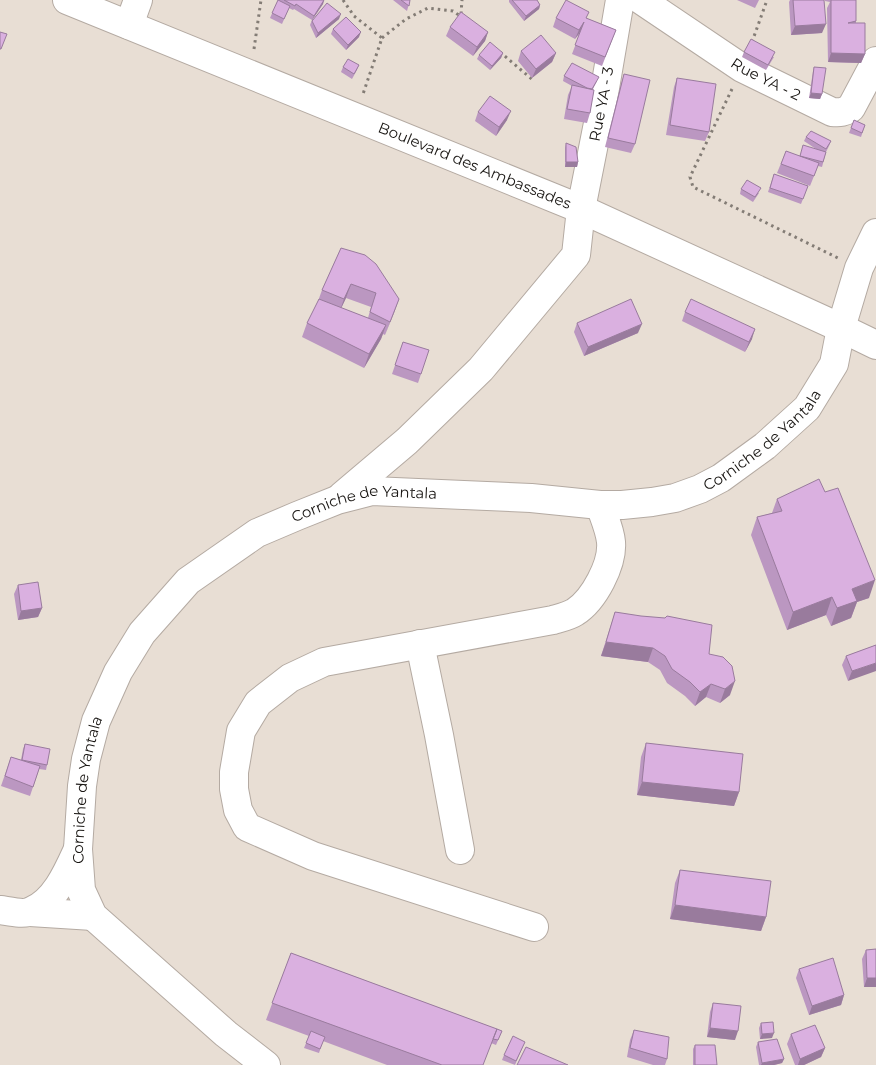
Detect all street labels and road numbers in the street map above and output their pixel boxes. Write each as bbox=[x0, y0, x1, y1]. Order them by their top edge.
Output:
street label: Rue YA - 2 bbox=[727, 53, 804, 104]
street label: Rue YA - 3 bbox=[585, 65, 617, 143]
street label: Boulevard des Ambassades bbox=[375, 118, 574, 213]
street label: Corniche de Yantala bbox=[700, 386, 825, 495]
street label: Corniche de Yantala bbox=[289, 481, 438, 526]
street label: Corniche de Yantala bbox=[68, 712, 106, 865]

